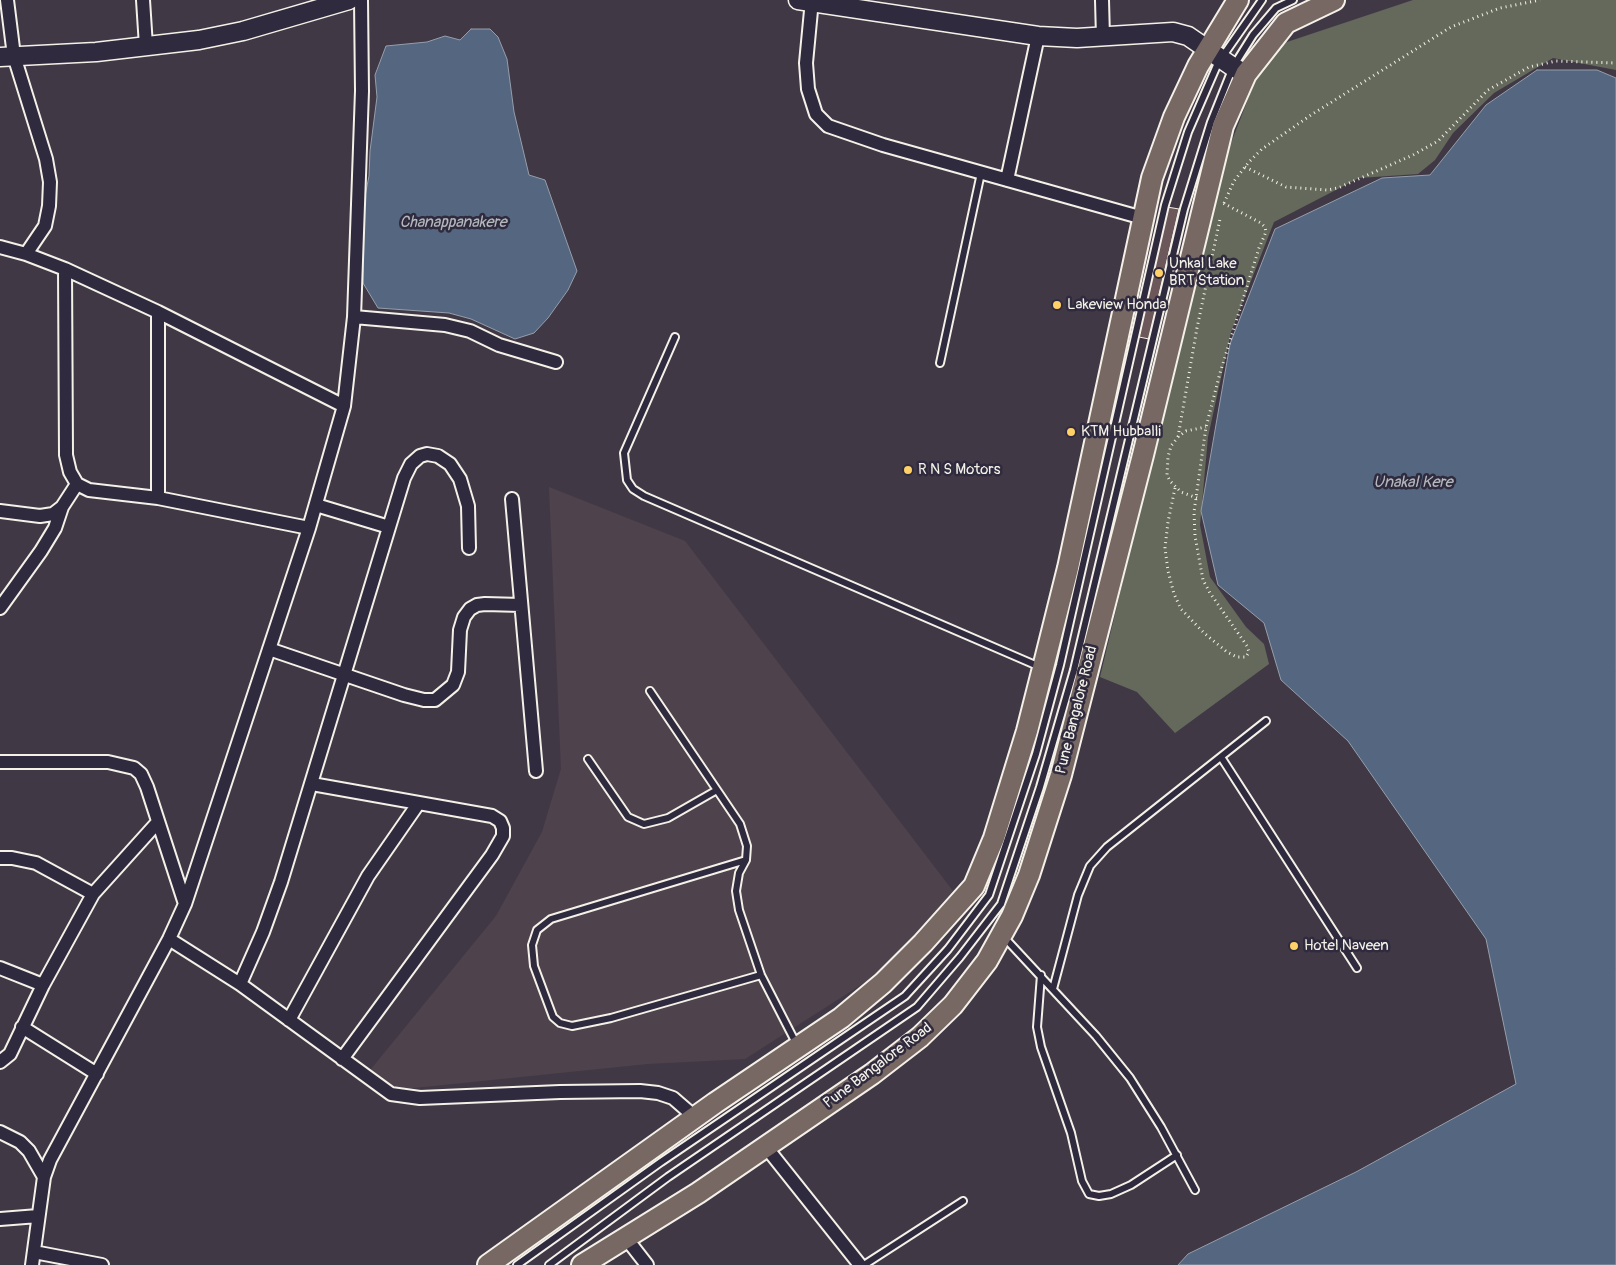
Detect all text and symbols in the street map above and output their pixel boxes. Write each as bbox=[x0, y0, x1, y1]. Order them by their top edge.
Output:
water label: Chanappanakere bbox=[399, 213, 507, 233]
place label: Unkal Lake BRT Station bbox=[1169, 255, 1244, 290]
marker: Unkal Lake BRT Station bbox=[1153, 267, 1165, 279]
place label: Lakeview Honda bbox=[1067, 296, 1166, 314]
marker: Lakeview Honda bbox=[1051, 299, 1063, 311]
place label: KTM Hubballi bbox=[1081, 423, 1161, 441]
marker: KTM Hubballi bbox=[1065, 426, 1077, 438]
place label: R N S Motors bbox=[918, 461, 1000, 479]
marker: R N S Motors bbox=[902, 464, 914, 476]
water label: Unakal Kere bbox=[1373, 473, 1453, 493]
street label: Pune Bangalore Road bbox=[1052, 644, 1102, 776]
place label: Hotel Naveen bbox=[1304, 937, 1389, 955]
marker: Hotel Naveen bbox=[1288, 940, 1300, 952]
street label: Pune Bangalore Road bbox=[820, 1019, 936, 1113]

